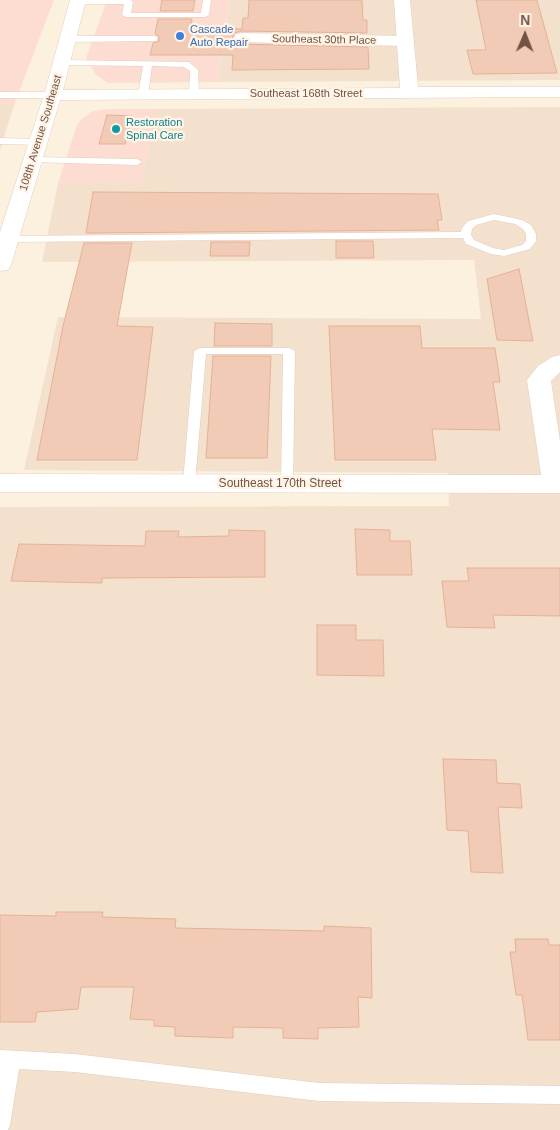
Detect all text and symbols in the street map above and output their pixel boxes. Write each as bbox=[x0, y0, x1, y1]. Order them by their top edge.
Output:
north arrow bbox=[500, 10, 550, 60]
text: N bbox=[520, 12, 530, 28]
place label: Cascade Auto Repair bbox=[190, 23, 248, 49]
marker: Cascade Auto Repair bbox=[174, 30, 186, 42]
street label: Southeast 30th Place bbox=[272, 32, 376, 48]
street label: 108th Avenue Southeast bbox=[17, 74, 65, 192]
street label: Southeast 168th Street bbox=[250, 87, 362, 101]
place label: Restoration Spinal Care bbox=[126, 116, 183, 142]
marker: Restoration Spinal Care bbox=[110, 123, 122, 135]
street label: Southeast 170th Street bbox=[219, 477, 341, 491]

